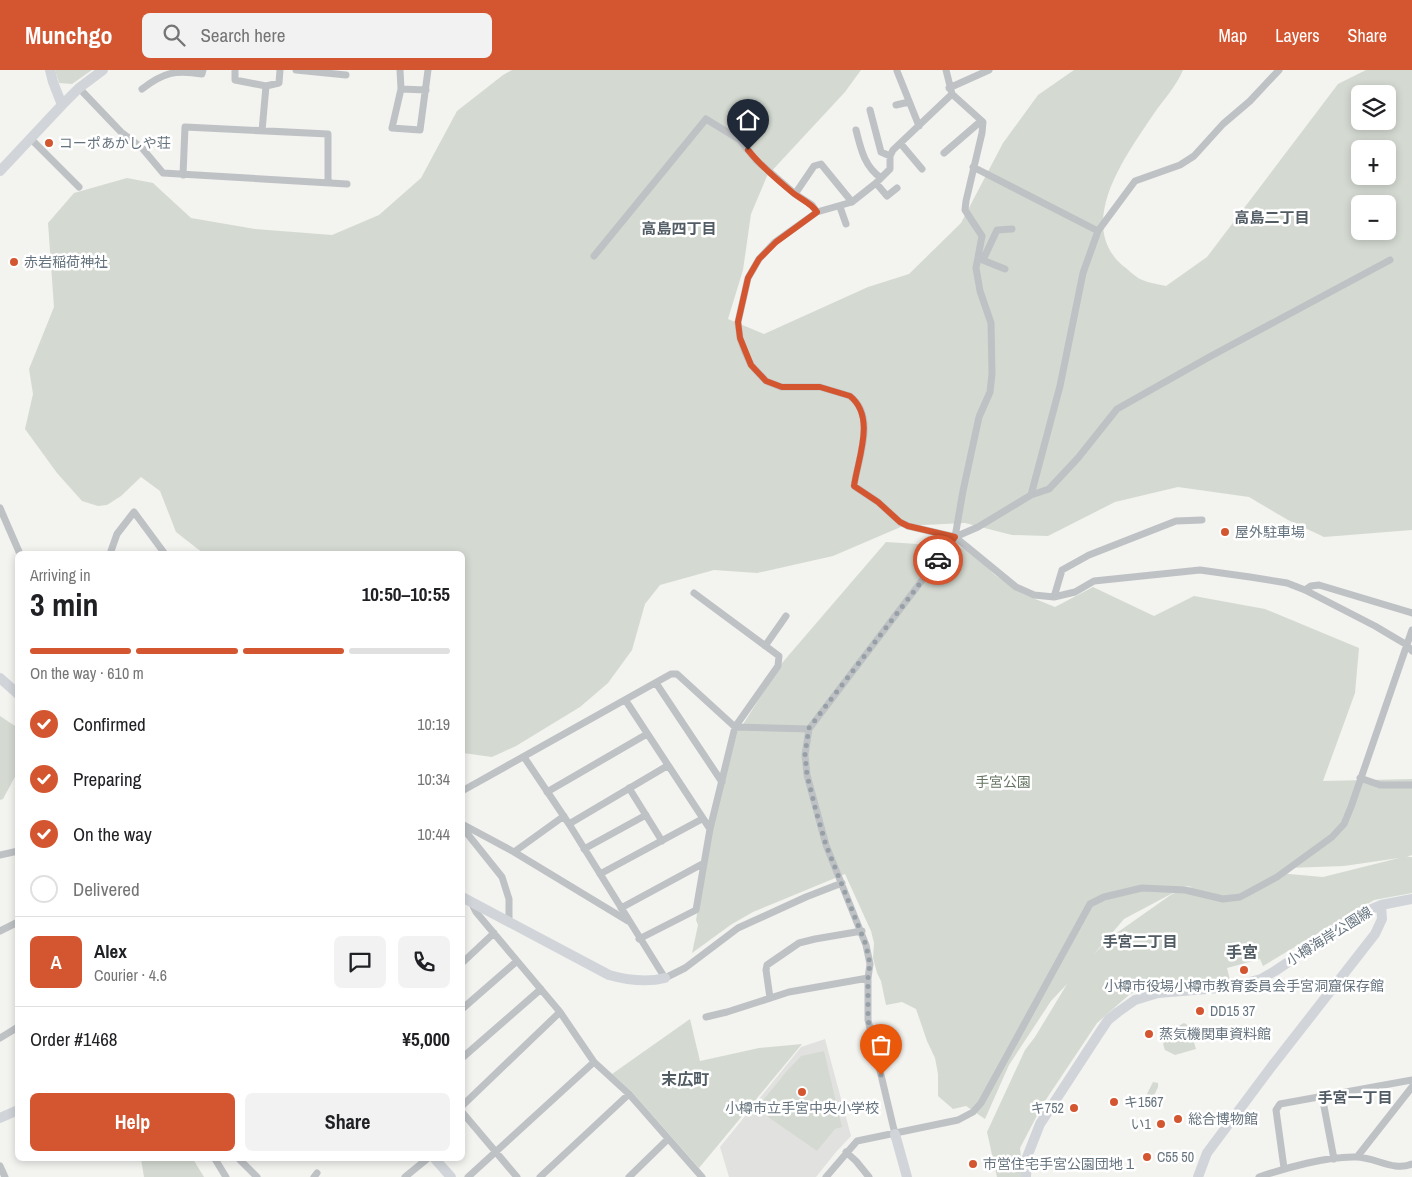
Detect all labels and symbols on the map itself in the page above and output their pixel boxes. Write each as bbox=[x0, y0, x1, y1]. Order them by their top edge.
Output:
pin bbox=[727, 99, 769, 150]
place label: コーポあかしや荘 bbox=[59, 134, 171, 152]
marker: コーポあかしや荘 bbox=[43, 137, 55, 149]
district label: 高島二丁目 bbox=[1234, 207, 1310, 228]
district label: 高島四丁目 bbox=[641, 218, 717, 239]
place label: 赤岩稲荷神社 bbox=[24, 253, 108, 271]
marker: 赤岩稲荷神社 bbox=[8, 256, 20, 268]
place label: 屋外駐車場 bbox=[1235, 523, 1305, 541]
marker: 屋外駐車場 bbox=[1219, 526, 1231, 538]
courier bbox=[913, 535, 963, 585]
park label: 手宮公園 bbox=[975, 773, 1031, 791]
street label: 小樽海岸公園線 bbox=[1283, 902, 1375, 970]
district label: 手宮二丁目 bbox=[1102, 931, 1178, 952]
district label: 手宮 bbox=[1226, 941, 1258, 963]
marker: 小樽市役場小樽市教育委員会手宮洞窟保存館 bbox=[1238, 964, 1250, 976]
place label: 小樽市役場小樽市教育委員会手宮洞窟保存館 bbox=[1104, 977, 1384, 995]
place label: DD15 37 bbox=[1210, 1002, 1255, 1020]
marker: DD15 37 bbox=[1194, 1005, 1206, 1017]
pin bbox=[860, 1024, 902, 1075]
place label: 蒸気機関車資料館 bbox=[1159, 1025, 1271, 1043]
marker: 蒸気機関車資料館 bbox=[1143, 1028, 1155, 1040]
district label: 末広町 bbox=[661, 1068, 709, 1090]
marker: 小樽市立手宮中央小学校 bbox=[796, 1086, 808, 1098]
district label: 手宮一丁目 bbox=[1317, 1087, 1393, 1108]
place label: キ1567 bbox=[1124, 1093, 1164, 1111]
marker: キ1567 bbox=[1108, 1096, 1120, 1108]
place label: 小樽市立手宮中央小学校 bbox=[725, 1099, 879, 1117]
place label: キ752 bbox=[1031, 1099, 1064, 1117]
marker: キ752 bbox=[1068, 1102, 1080, 1114]
place label: 総合博物館 bbox=[1188, 1110, 1258, 1128]
marker: 総合博物館 bbox=[1172, 1113, 1184, 1125]
place label: い1 bbox=[1131, 1115, 1152, 1133]
marker: い1 bbox=[1155, 1118, 1167, 1130]
place label: C55 50 bbox=[1157, 1148, 1194, 1166]
marker: C55 50 bbox=[1141, 1151, 1153, 1163]
place label: 市営住宅手宮公園団地１ bbox=[983, 1155, 1137, 1173]
marker: 市営住宅手宮公園団地１ bbox=[967, 1158, 979, 1170]

